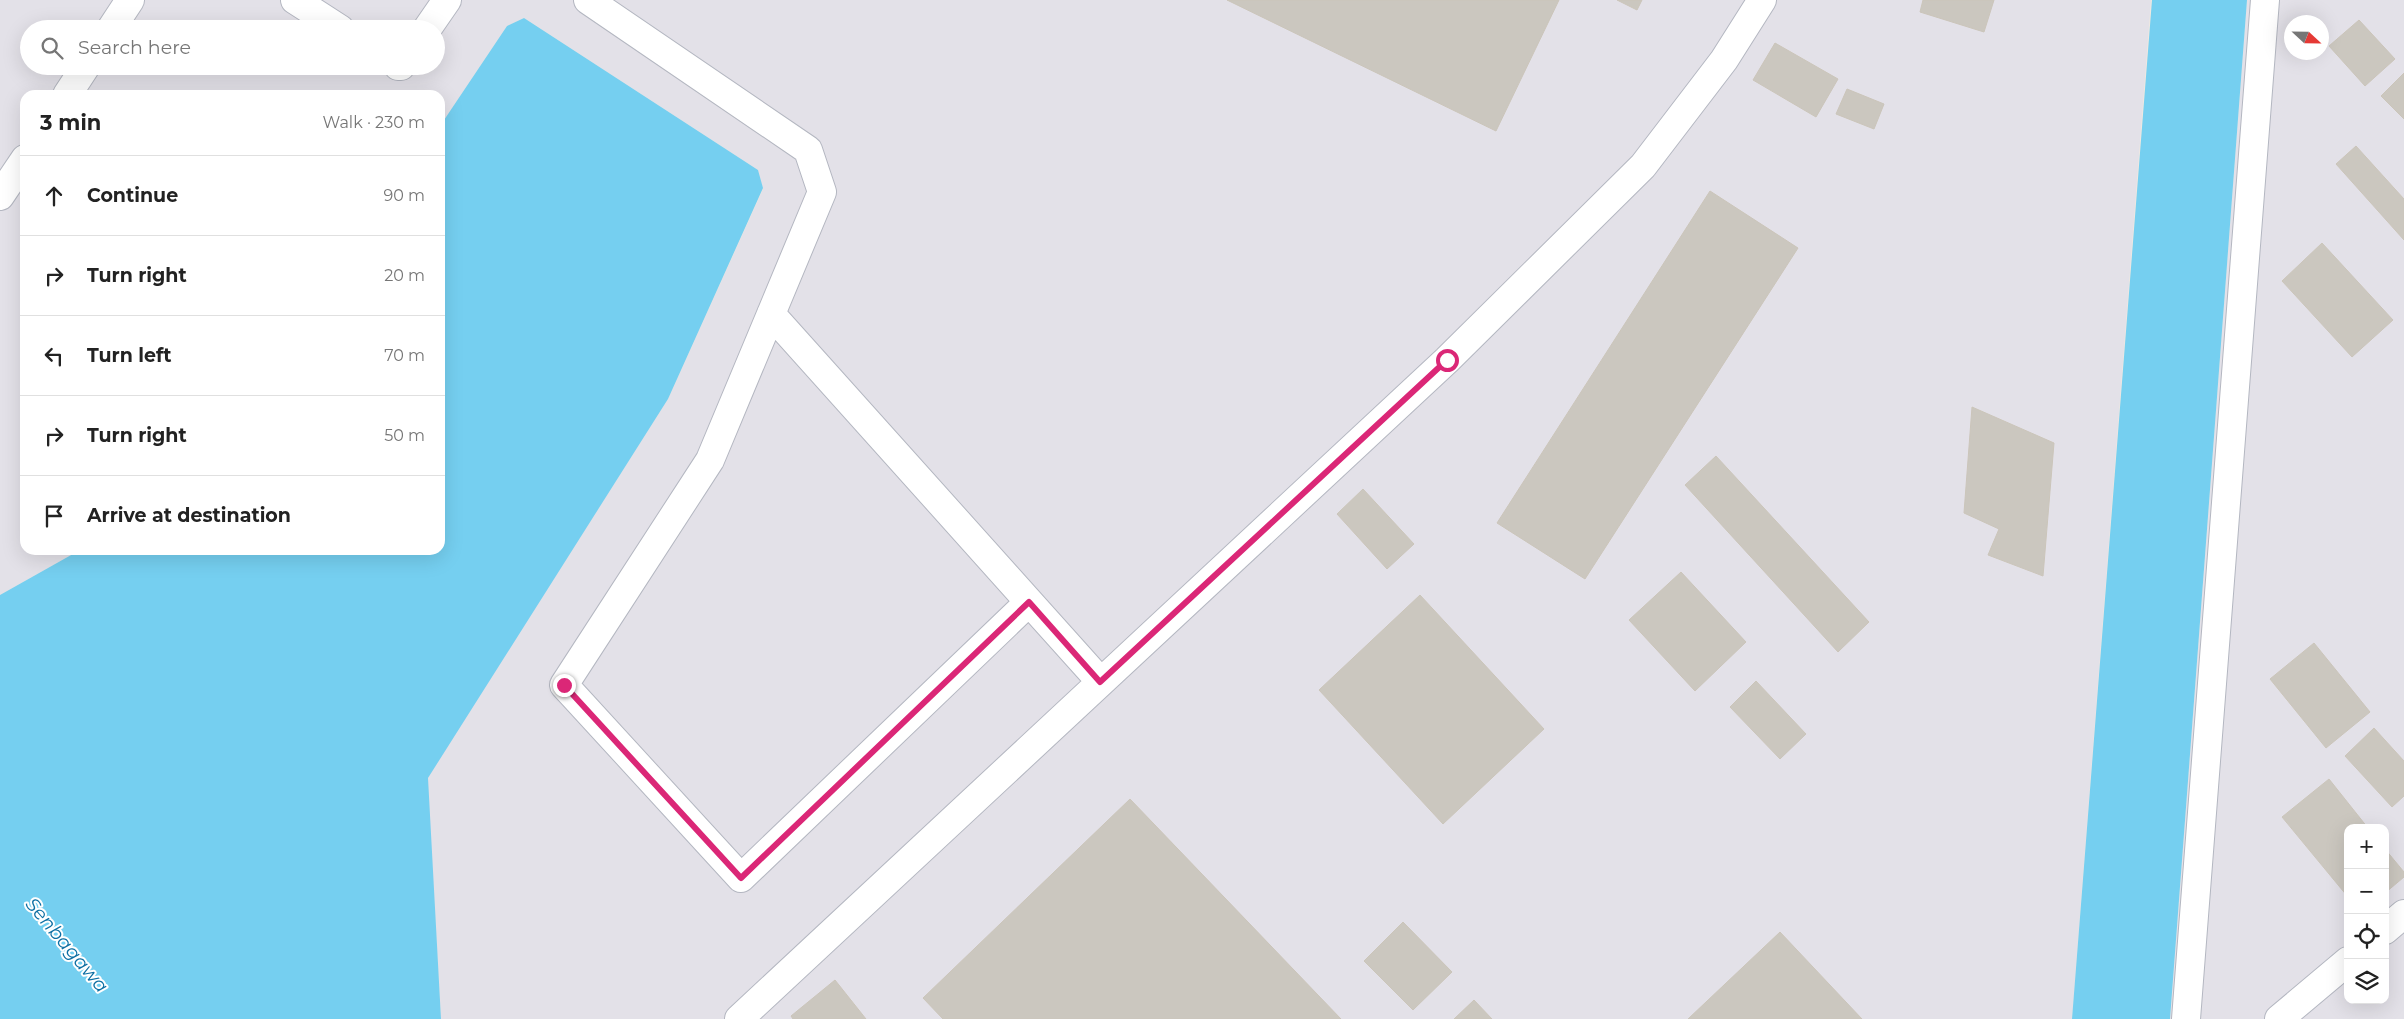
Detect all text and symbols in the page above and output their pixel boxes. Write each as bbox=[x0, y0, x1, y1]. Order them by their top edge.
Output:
north arrow bbox=[2284, 15, 2329, 60]
search box bbox=[20, 20, 445, 75]
icon: search bbox=[38, 34, 66, 62]
text: Search here bbox=[78, 36, 191, 59]
text: 3 min bbox=[40, 110, 101, 135]
text: Walk · 230 m bbox=[323, 113, 425, 132]
icon: ahead bbox=[40, 182, 68, 210]
text: Continue bbox=[87, 184, 178, 207]
text: 90 m bbox=[383, 186, 425, 205]
icon: right bbox=[40, 262, 68, 290]
text: Turn right bbox=[87, 264, 187, 287]
text: 20 m bbox=[384, 266, 425, 285]
icon: left bbox=[40, 342, 68, 370]
text: Turn left bbox=[87, 344, 172, 367]
text: 70 m bbox=[384, 346, 425, 365]
route start bbox=[1436, 349, 1459, 372]
icon: right bbox=[40, 422, 68, 450]
text: Turn right bbox=[87, 424, 187, 447]
text: 50 m bbox=[384, 426, 425, 445]
icon: arrive bbox=[40, 502, 68, 530]
text: Arrive at destination bbox=[87, 504, 291, 527]
route end bbox=[553, 674, 576, 697]
map controls bbox=[2344, 824, 2389, 1004]
button: + bbox=[2344, 824, 2389, 869]
button: − bbox=[2344, 869, 2389, 914]
water label: Senbagawa bbox=[21, 893, 113, 997]
button: locate bbox=[2344, 914, 2389, 959]
button: layers bbox=[2344, 959, 2389, 1004]

